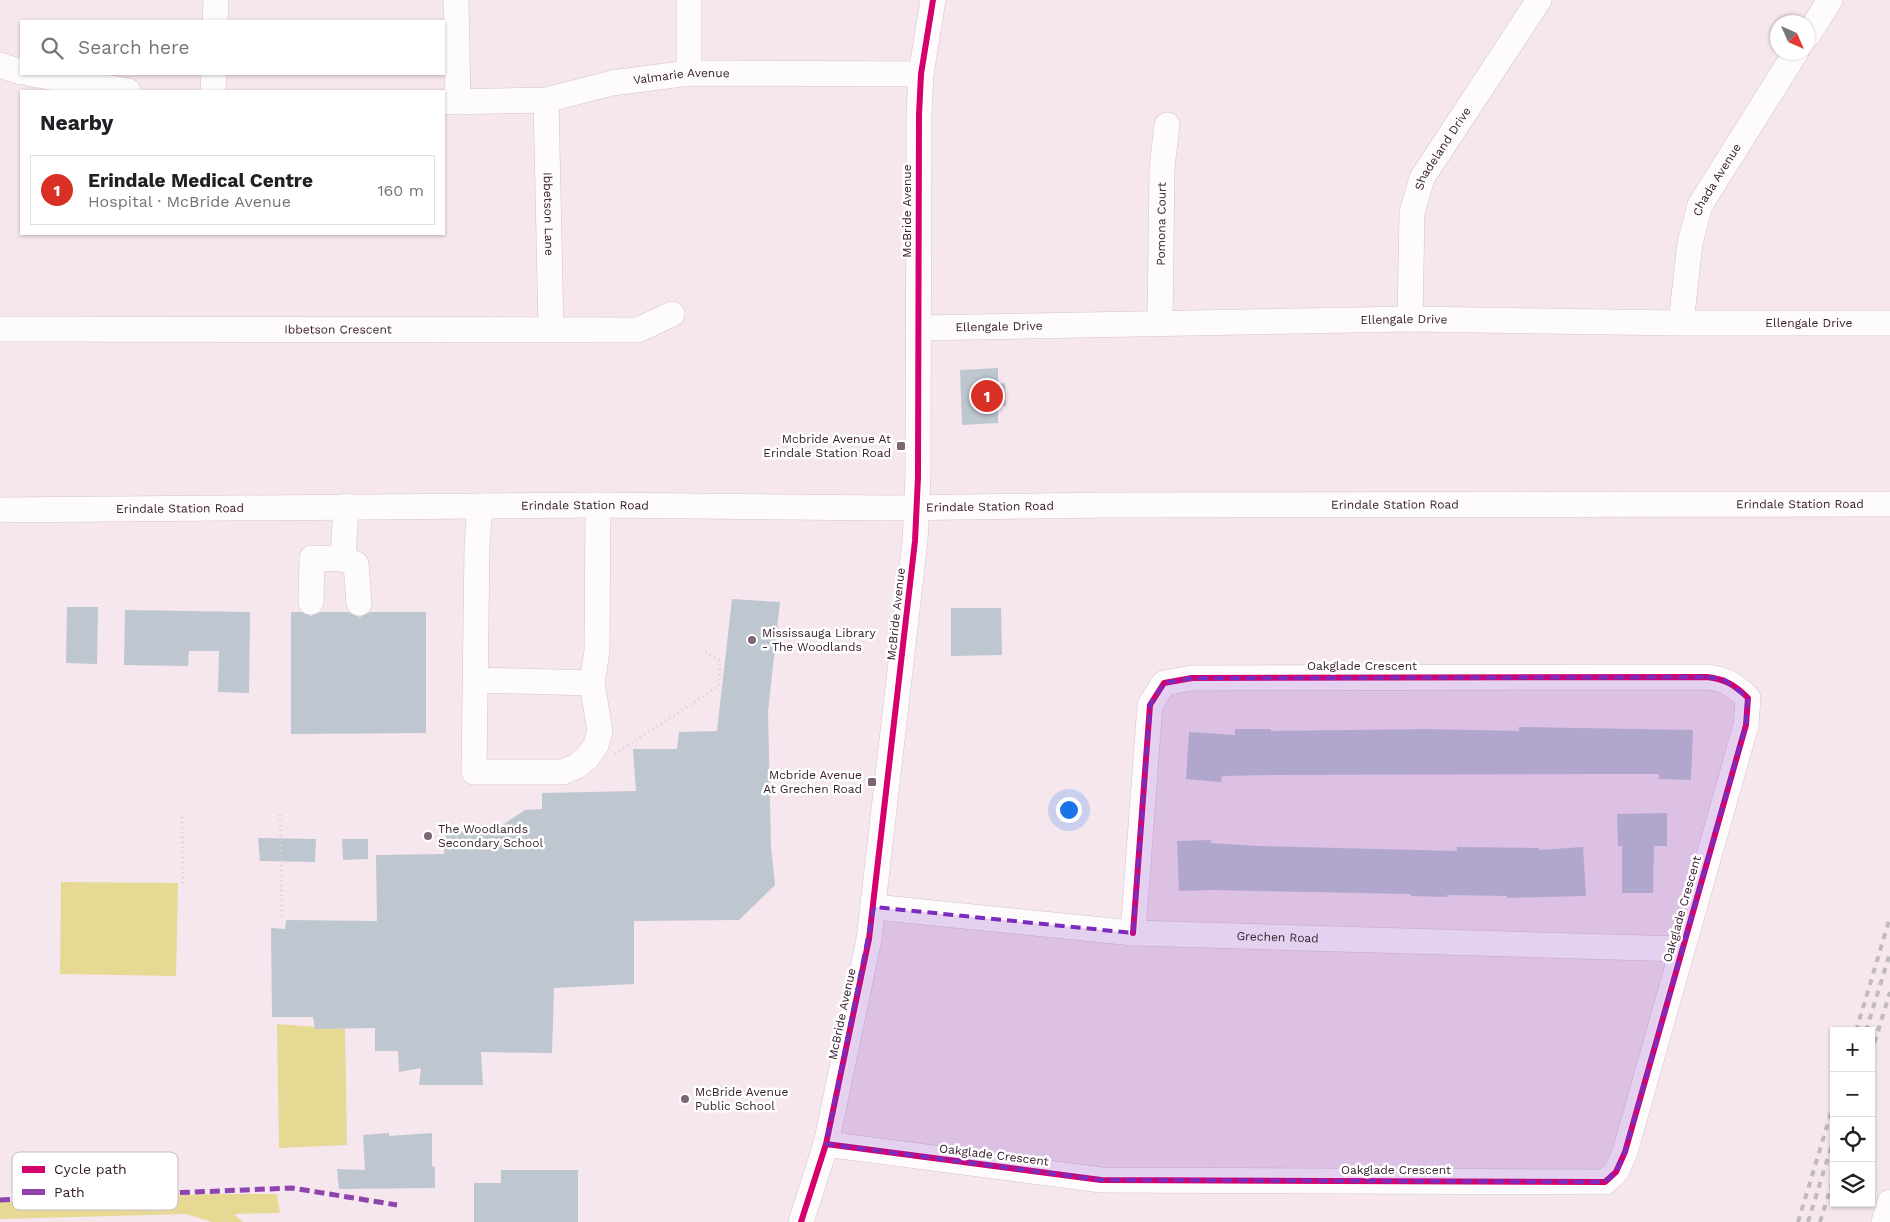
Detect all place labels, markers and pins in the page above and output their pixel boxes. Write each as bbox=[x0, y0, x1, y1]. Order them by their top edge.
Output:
pin: 1 bbox=[971, 377, 1003, 415]
place label: Mcbride Avenue At Erindale Station Road bbox=[763, 432, 891, 460]
marker: Mcbride Avenue At Erindale Station Road bbox=[895, 440, 907, 452]
place label: Mississauga Library - The Woodlands bbox=[762, 626, 876, 654]
marker: Mississauga Library - The Woodlands bbox=[746, 634, 758, 646]
place label: Mcbride Avenue At Grechen Road bbox=[763, 768, 862, 796]
marker: Mcbride Avenue At Grechen Road bbox=[866, 776, 878, 788]
place label: The Woodlands Secondary School bbox=[438, 822, 543, 850]
marker: The Woodlands Secondary School bbox=[422, 830, 434, 842]
place label: McBride Avenue Public School bbox=[695, 1085, 788, 1113]
marker: McBride Avenue Public School bbox=[679, 1093, 691, 1105]

